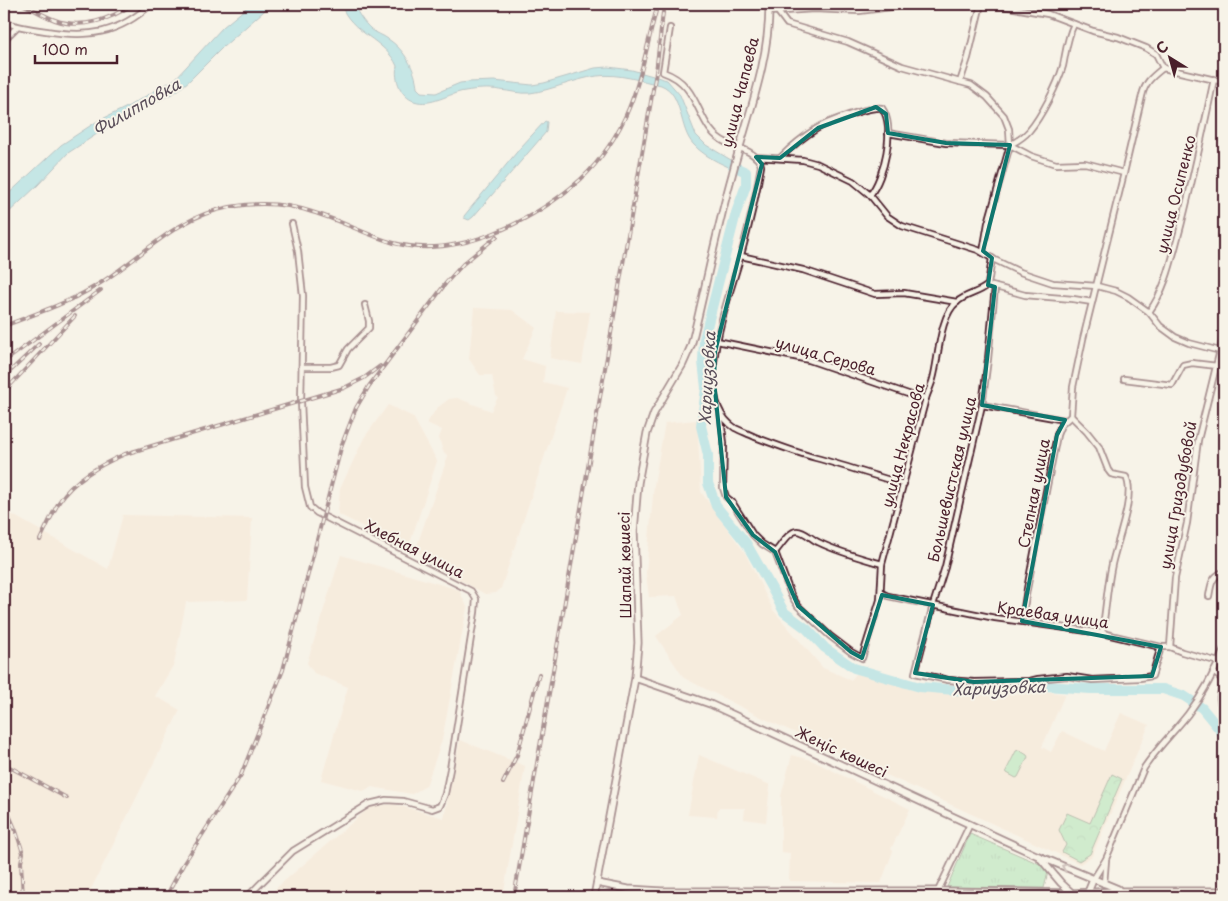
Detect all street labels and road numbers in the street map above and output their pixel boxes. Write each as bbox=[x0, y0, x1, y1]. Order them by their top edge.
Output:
street label: улица Чапаева bbox=[714, 34, 764, 150]
street label: улица Осипенко bbox=[1149, 132, 1201, 256]
street label: улица Серова bbox=[773, 330, 880, 381]
street label: улица Некрасова bbox=[874, 379, 930, 510]
street label: Большевистская улица bbox=[921, 393, 981, 564]
street label: улица Гризодубовой bbox=[1153, 419, 1201, 571]
street label: Степная улица bbox=[1011, 436, 1055, 550]
street label: Шапай көшесі bbox=[612, 511, 636, 619]
street label: Хлебная улица bbox=[361, 513, 469, 583]
street label: Краевая улица bbox=[996, 595, 1111, 633]
street label: Жеңіс көшесі bbox=[792, 720, 892, 782]

